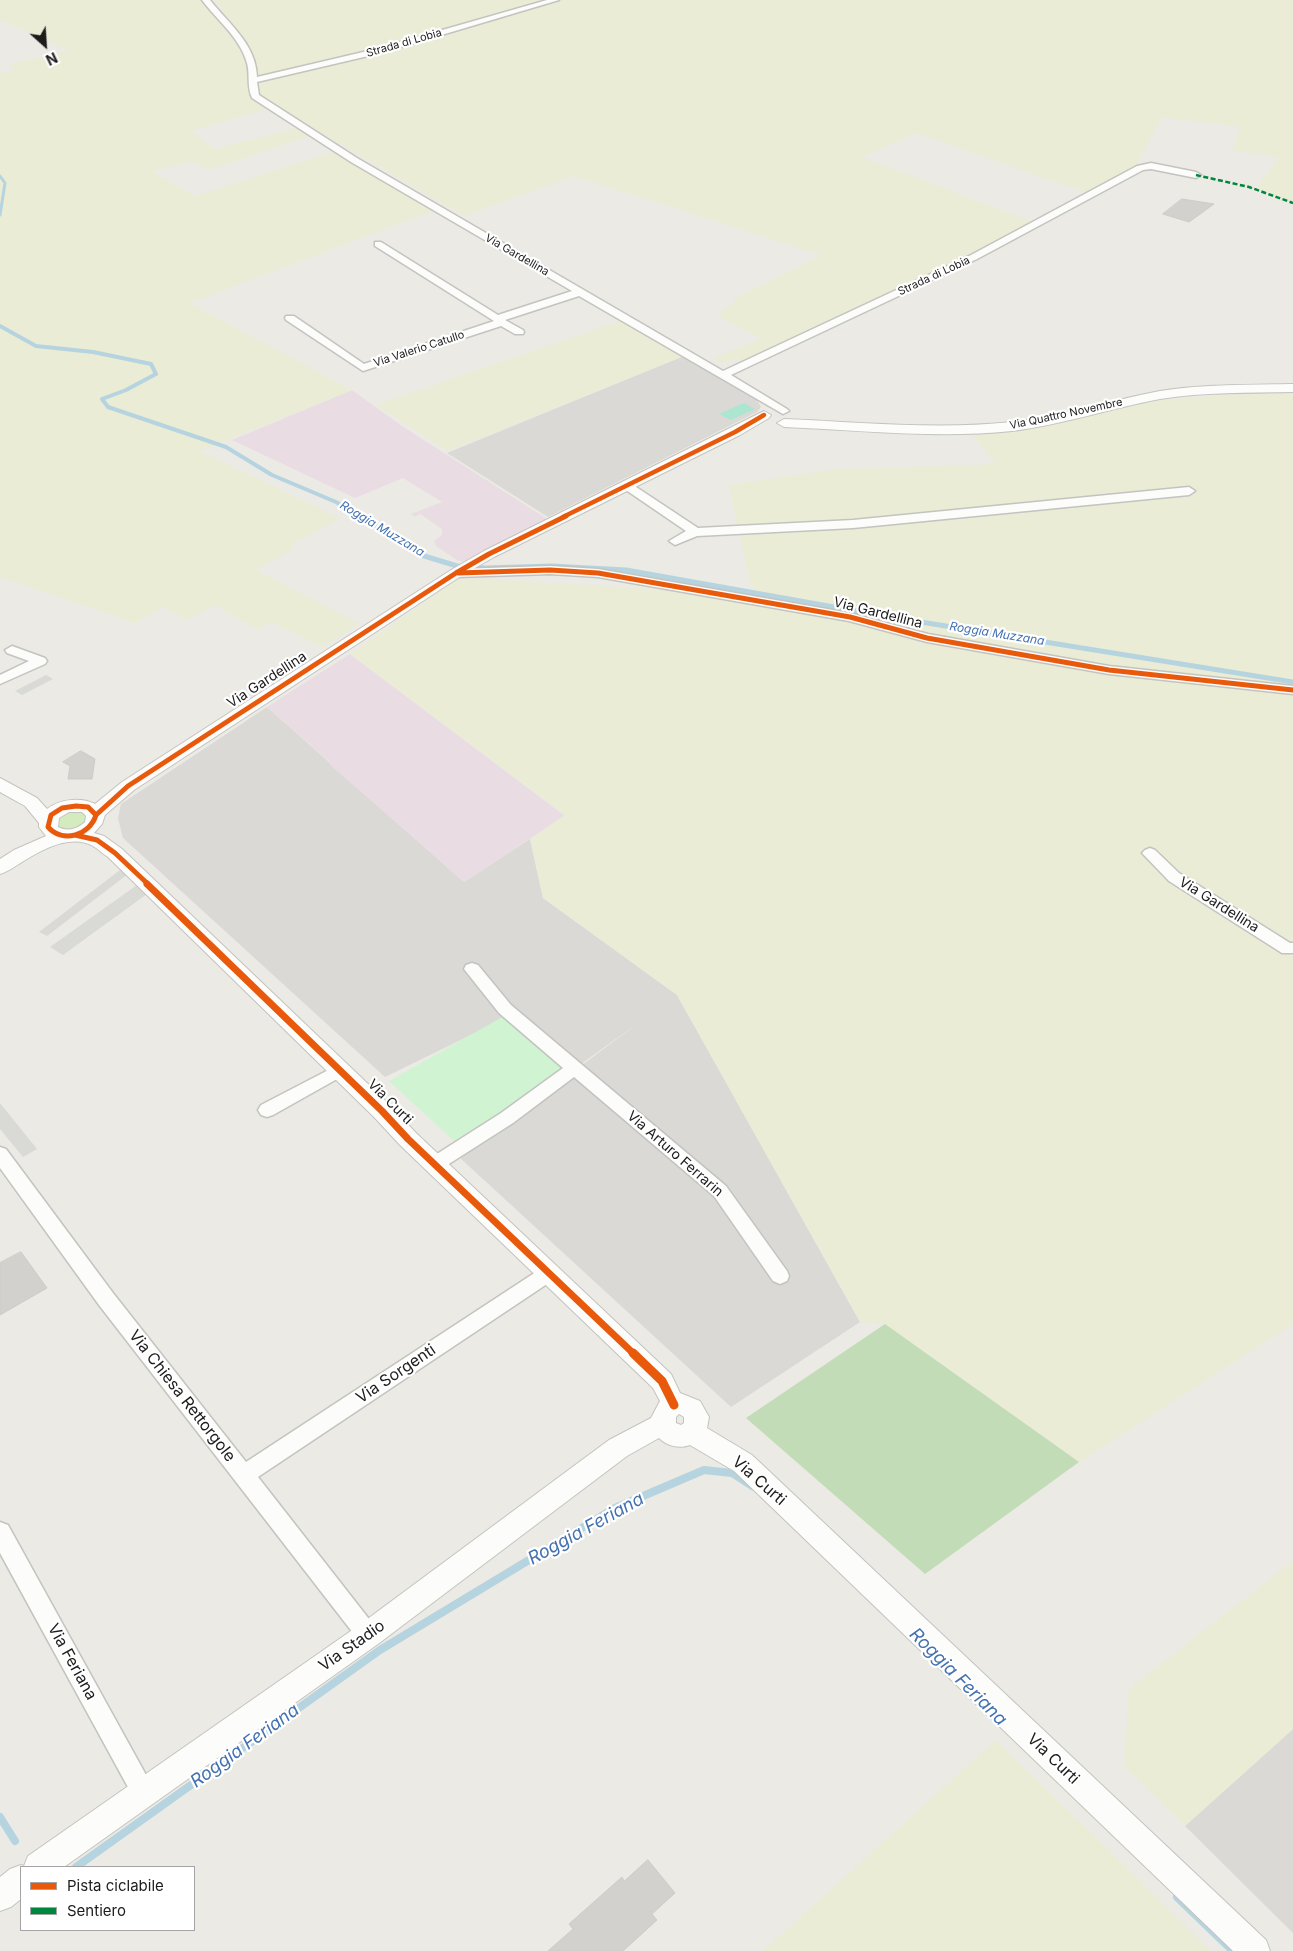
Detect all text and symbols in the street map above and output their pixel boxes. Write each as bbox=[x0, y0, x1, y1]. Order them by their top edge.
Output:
north arrow bbox=[20, 20, 70, 70]
street label: Strada di Lobia bbox=[365, 26, 443, 60]
text: N bbox=[43, 49, 60, 69]
street label: Via Gardellina bbox=[483, 231, 551, 279]
street label: Strada di Lobia bbox=[896, 254, 972, 298]
street label: Via Valerio Catullo bbox=[372, 328, 466, 370]
street label: Via Quattro Novembre bbox=[1008, 396, 1124, 432]
water label: Roggia Muzzana bbox=[337, 498, 427, 560]
street label: Via Gardellina bbox=[832, 594, 924, 632]
water label: Roggia Muzzana bbox=[948, 619, 1046, 649]
street label: Via Gardellina bbox=[224, 648, 310, 712]
street label: Via Gardellina bbox=[1176, 874, 1262, 936]
street label: Via Curti bbox=[364, 1076, 416, 1128]
street label: Via Arturo Ferrarin bbox=[624, 1108, 726, 1200]
street label: Via Chiesa Rettorgole bbox=[125, 1326, 239, 1466]
street label: Via Sorgenti bbox=[353, 1340, 439, 1408]
street label: Via Curti bbox=[728, 1452, 790, 1510]
water label: Roggia Feriana bbox=[524, 1488, 648, 1570]
street label: Via Stadio bbox=[315, 1616, 389, 1676]
street label: Via Feriana bbox=[43, 1621, 101, 1703]
water label: Roggia Feriana bbox=[905, 1624, 1011, 1730]
water label: Roggia Feriana bbox=[186, 1699, 304, 1793]
street label: Via Curti bbox=[1023, 1730, 1083, 1788]
legend bbox=[20, 1866, 195, 1931]
text: Pista ciclabile bbox=[67, 1876, 164, 1895]
text: Sentiero bbox=[67, 1901, 126, 1920]

